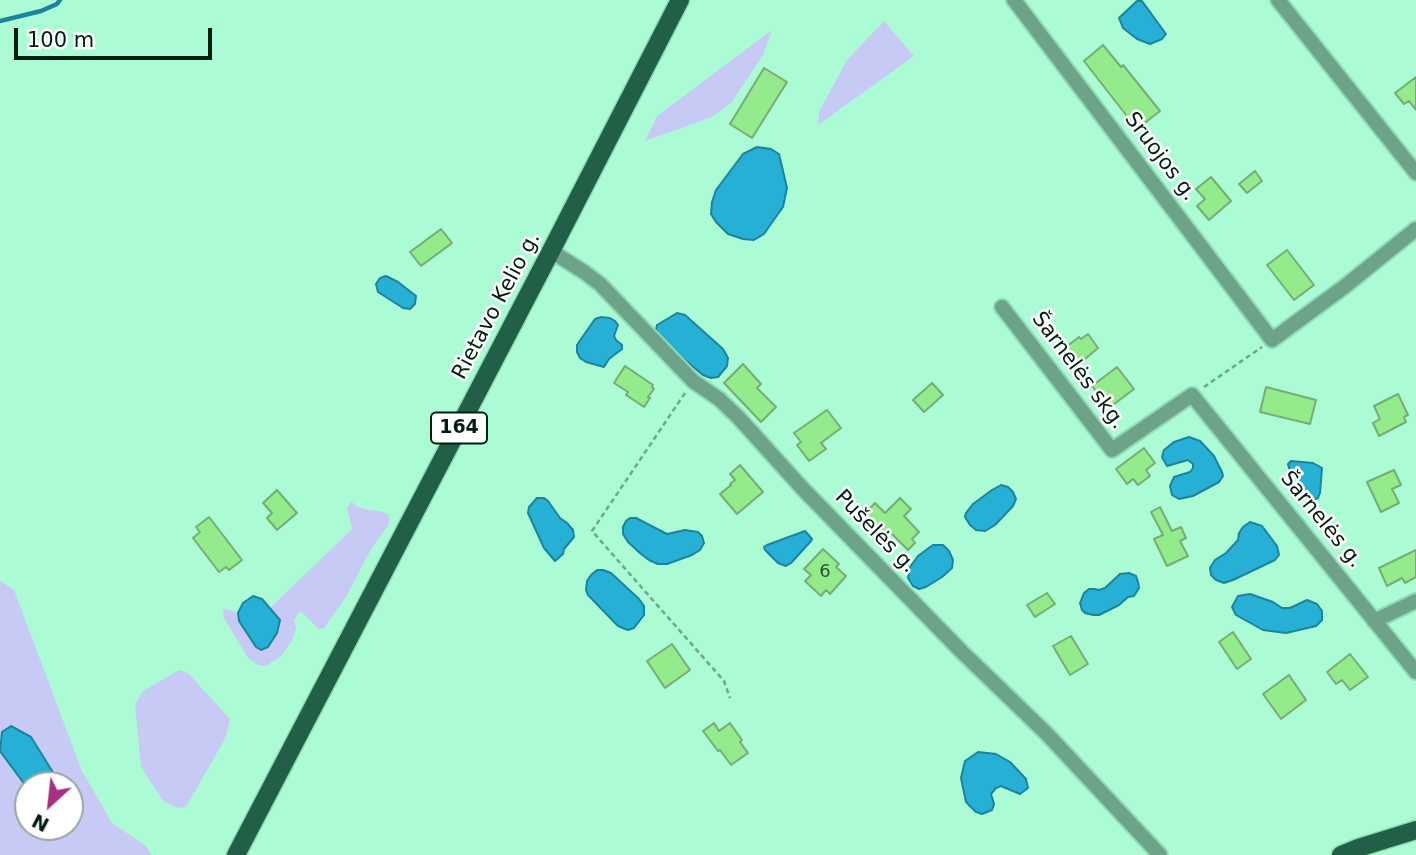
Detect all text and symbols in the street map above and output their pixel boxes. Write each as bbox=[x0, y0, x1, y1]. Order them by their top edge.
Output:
scale bar bbox=[18, 14, 215, 58]
text: 100 m bbox=[27, 28, 94, 52]
street label: Sruojos g. bbox=[1119, 108, 1201, 206]
street label: Rietavo Kelio g. bbox=[448, 228, 546, 384]
street label: Šarnelės skg. bbox=[1026, 307, 1130, 435]
road number: 164 bbox=[431, 412, 487, 444]
street label: Šarnelės g. bbox=[1274, 467, 1368, 573]
street label: Pušelės g. bbox=[829, 485, 921, 579]
house number: 6 bbox=[819, 561, 831, 583]
north arrow bbox=[14, 771, 84, 841]
text: N bbox=[28, 810, 52, 836]

